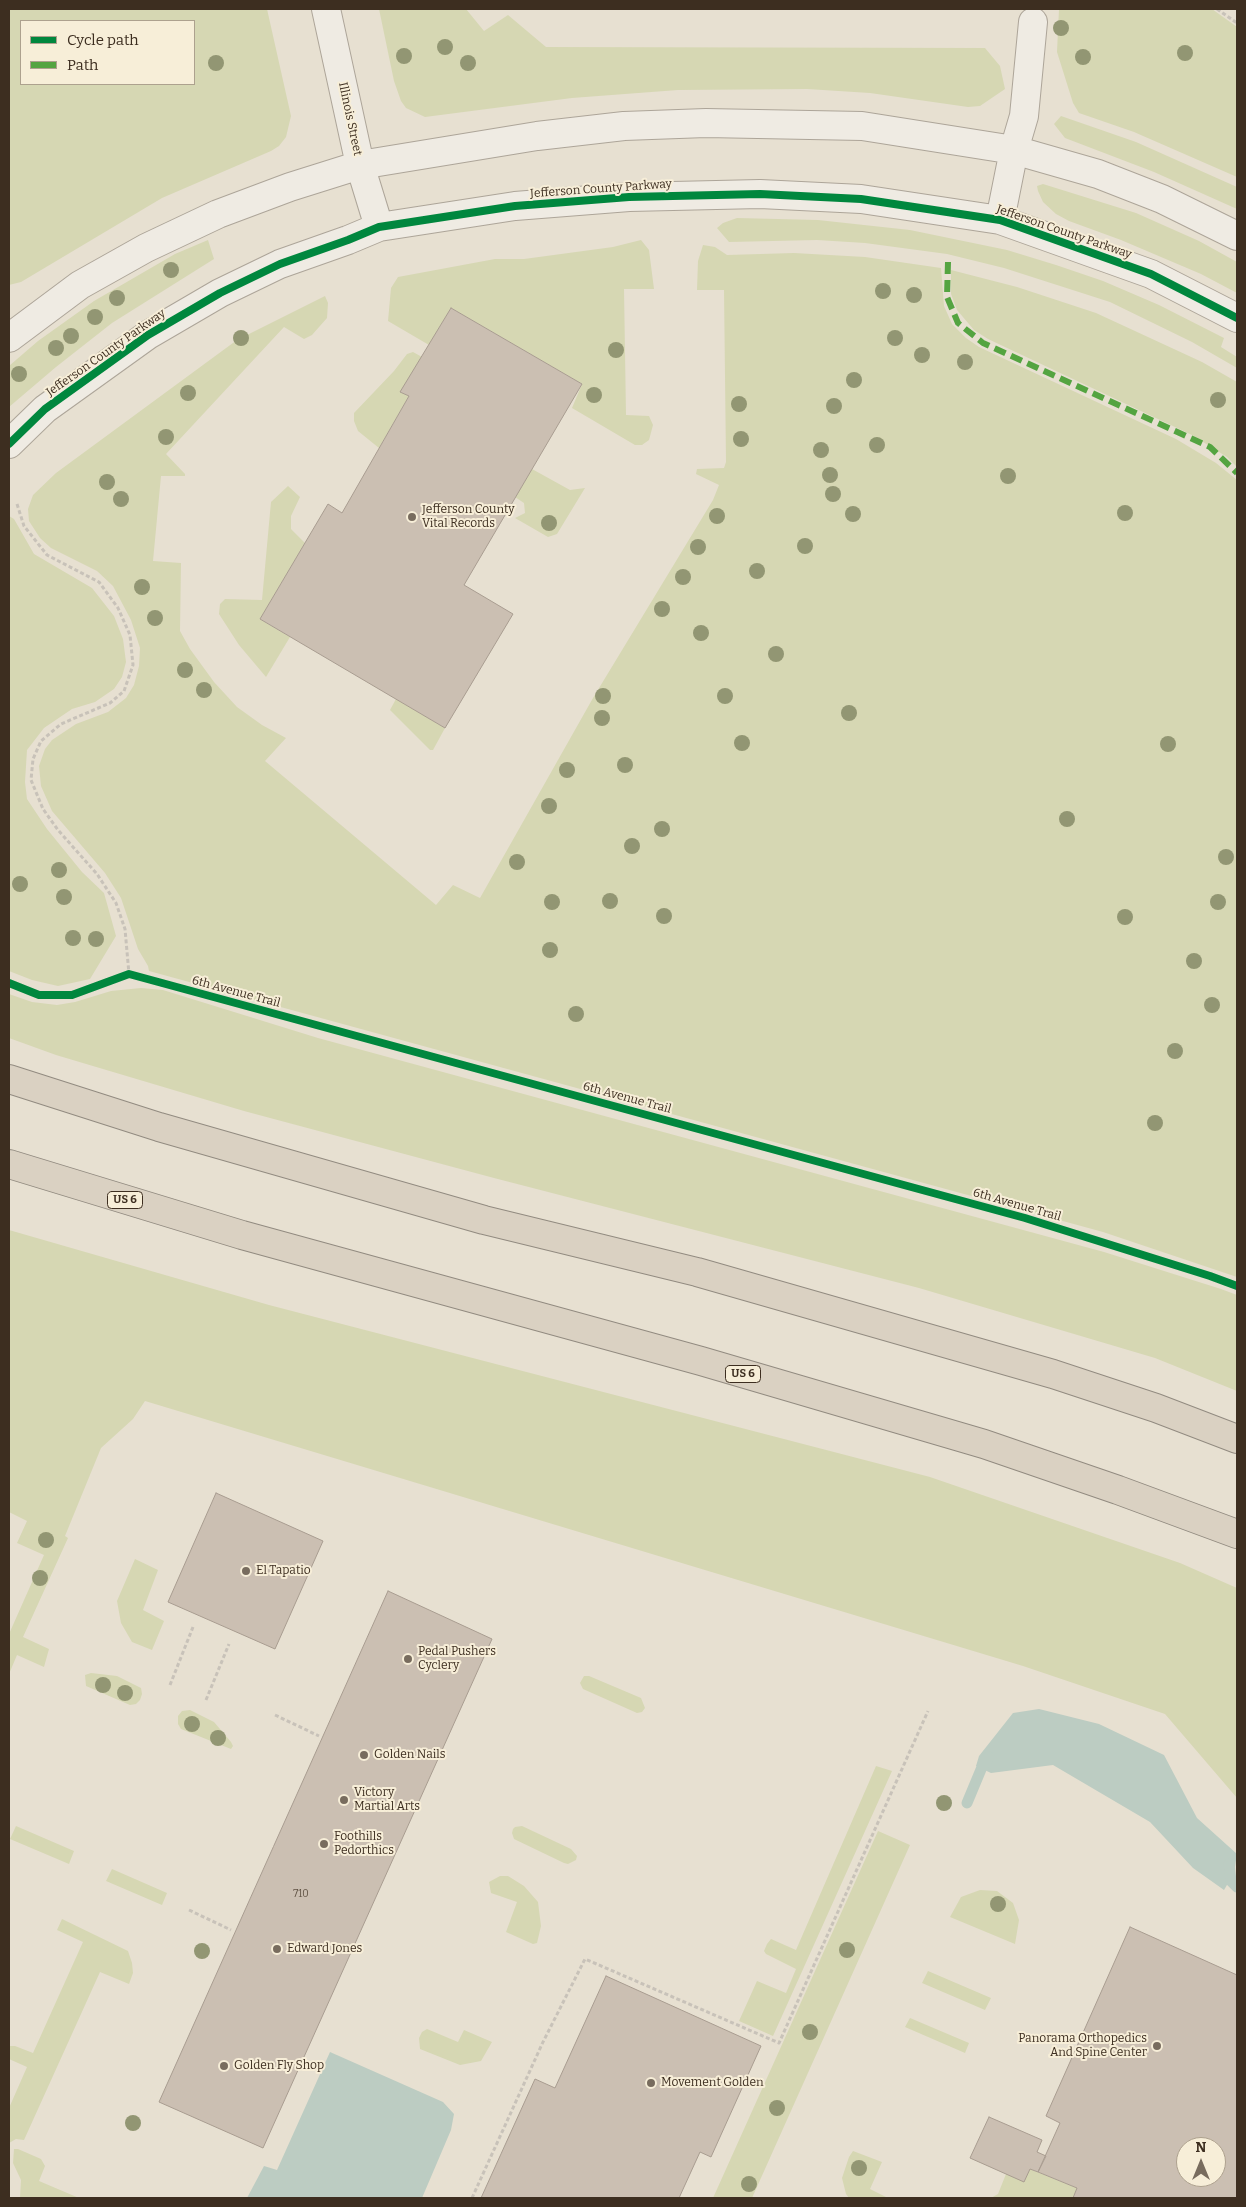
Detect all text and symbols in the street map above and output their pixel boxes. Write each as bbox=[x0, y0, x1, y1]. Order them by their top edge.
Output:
legend bbox=[20, 20, 195, 85]
text: Cycle path bbox=[67, 31, 139, 49]
text: Path bbox=[67, 56, 98, 74]
street label: Illinois Street bbox=[335, 81, 365, 157]
street label: Jefferson County Parkway bbox=[530, 177, 672, 201]
street label: Jefferson County Parkway bbox=[994, 202, 1134, 262]
street label: Jefferson County Parkway bbox=[44, 306, 168, 400]
place label: Jefferson County Vital Records bbox=[422, 503, 515, 531]
marker: Jefferson County Vital Records bbox=[406, 511, 418, 523]
street label: 6th Avenue Trail bbox=[190, 973, 282, 1011]
street label: 6th Avenue Trail bbox=[581, 1079, 673, 1117]
street label: 6th Avenue Trail bbox=[971, 1186, 1063, 1224]
road number: US 6 bbox=[108, 1192, 142, 1208]
road number: US 6 bbox=[726, 1366, 760, 1382]
place label: El Tapatio bbox=[256, 1564, 311, 1578]
marker: El Tapatio bbox=[240, 1565, 252, 1577]
place label: Pedal Pushers Cyclery bbox=[418, 1645, 496, 1673]
marker: Pedal Pushers Cyclery bbox=[402, 1653, 414, 1665]
place label: Golden Nails bbox=[374, 1748, 445, 1762]
marker: Golden Nails bbox=[358, 1749, 370, 1761]
place label: Victory Martial Arts bbox=[354, 1786, 420, 1814]
marker: Victory Martial Arts bbox=[338, 1794, 350, 1806]
place label: Foothills Pedorthics bbox=[334, 1830, 394, 1858]
marker: Foothills Pedorthics bbox=[318, 1838, 330, 1850]
house number: 710 bbox=[293, 1888, 309, 1900]
place label: Edward Jones bbox=[287, 1942, 362, 1956]
marker: Edward Jones bbox=[271, 1943, 283, 1955]
place label: Panorama Orthopedics And Spine Center bbox=[1018, 2032, 1147, 2060]
marker: Panorama Orthopedics And Spine Center bbox=[1151, 2040, 1163, 2052]
place label: Golden Fly Shop bbox=[234, 2059, 324, 2073]
marker: Golden Fly Shop bbox=[218, 2060, 230, 2072]
place label: Movement Golden bbox=[661, 2076, 764, 2090]
marker: Movement Golden bbox=[645, 2077, 657, 2089]
north arrow bbox=[1176, 2137, 1226, 2187]
text: N bbox=[1196, 2139, 1206, 2156]

